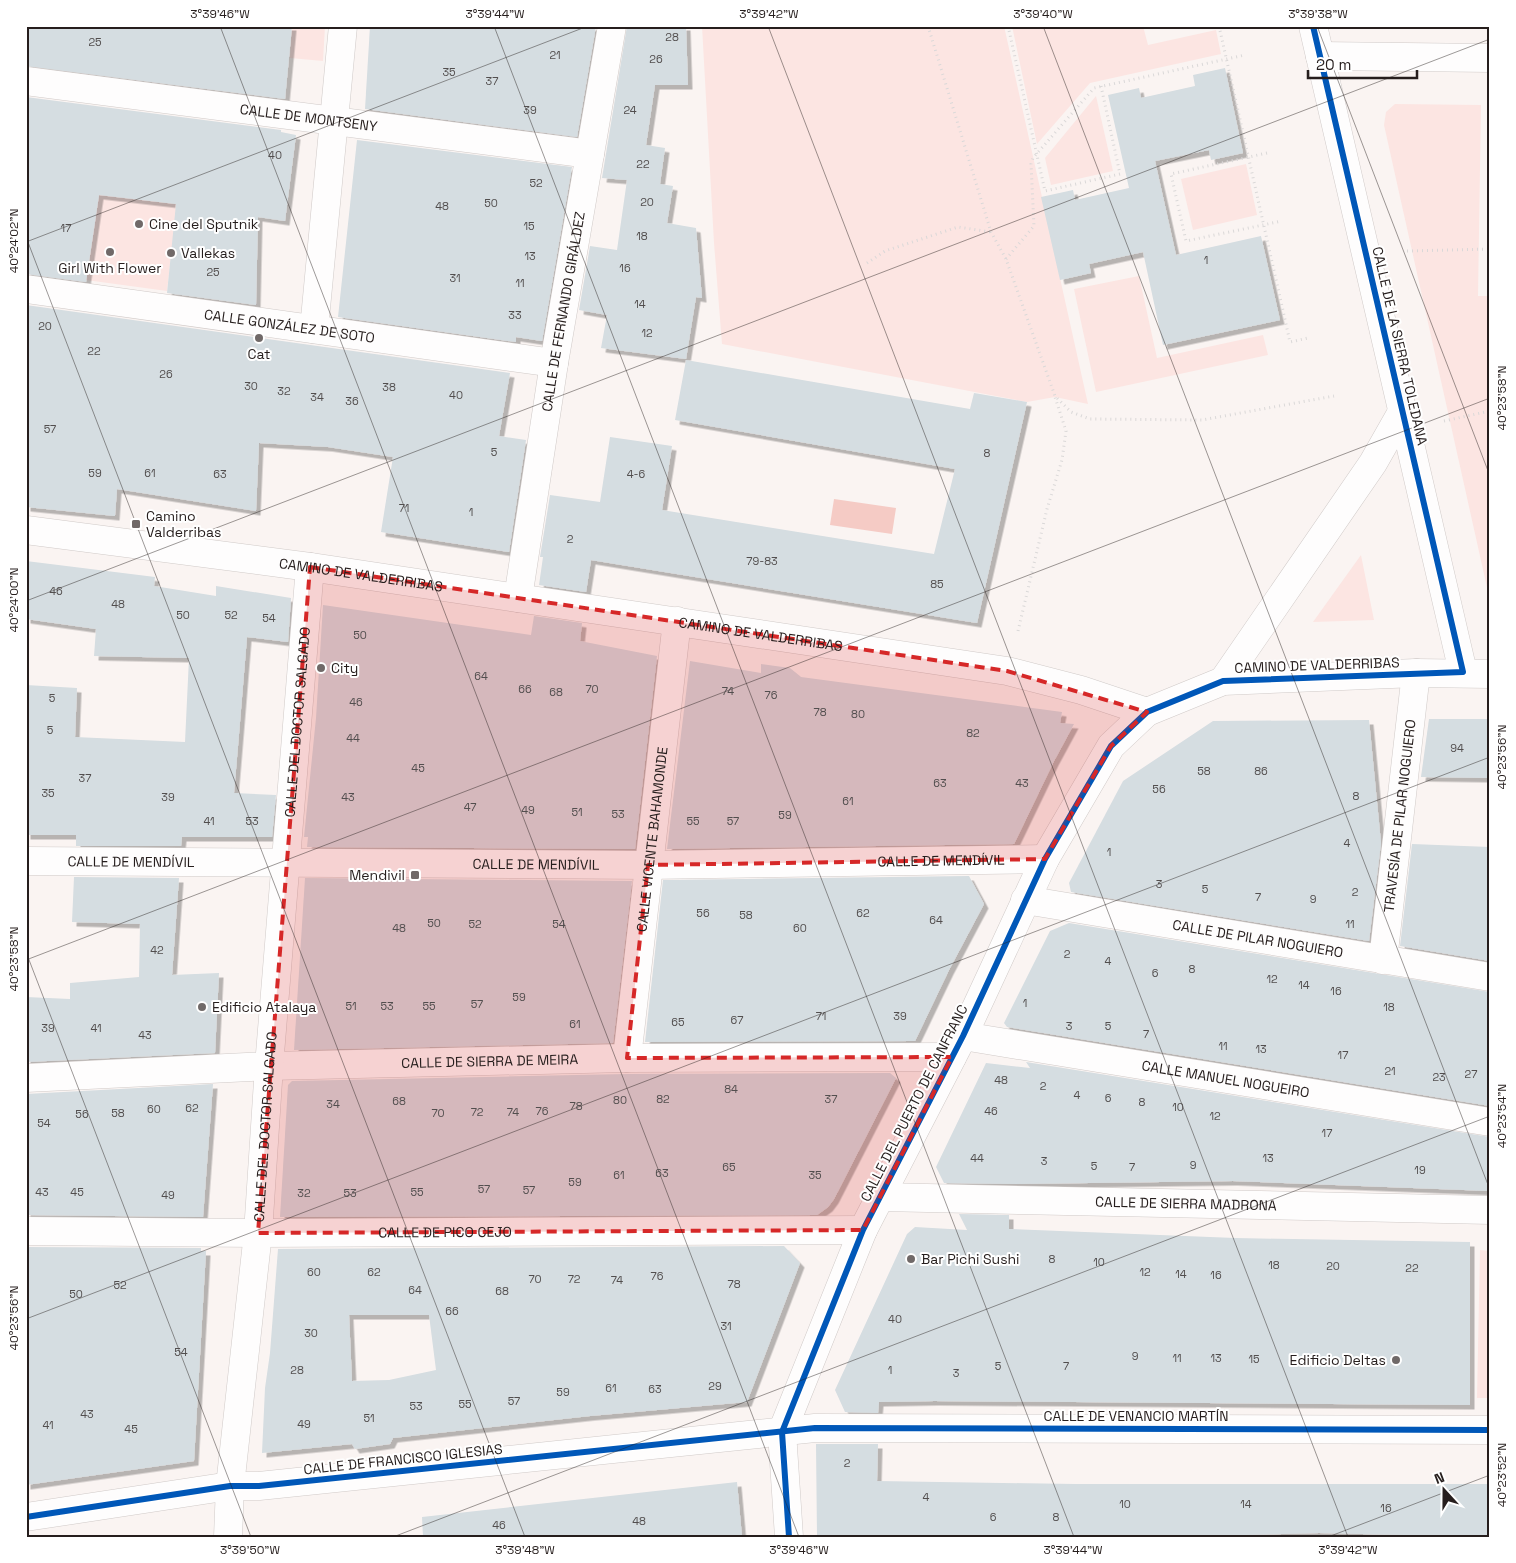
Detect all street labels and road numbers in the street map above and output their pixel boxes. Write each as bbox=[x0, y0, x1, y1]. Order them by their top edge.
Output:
street label: CALLE DE MONTSENY bbox=[239, 100, 379, 135]
street label: CALLE DE FERNANDO GIRÁLDEZ bbox=[538, 210, 589, 413]
street label: CALLE DE LA SIERRA TOLEDANA bbox=[1368, 245, 1432, 447]
street label: CALLE GONZÁLEZ DE SOTO bbox=[203, 305, 376, 347]
street label: CAMINO DE VALDERRIBAS bbox=[278, 554, 444, 596]
street label: CAMINO DE VALDERRIBAS bbox=[677, 613, 844, 655]
street label: CALLE DEL DOCTOR SALGADO bbox=[280, 626, 314, 818]
street label: CAMINO DE VALDERRIBAS bbox=[1234, 653, 1400, 677]
street label: TRAVESÍA DE PILAR NOGUIERO bbox=[1380, 718, 1420, 914]
street label: CALLE VICENTE BAHAMONDE bbox=[632, 746, 672, 933]
street label: CALLE DE MENDÍVIL bbox=[877, 851, 1005, 871]
street label: CALLE DE MENDÍVIL bbox=[67, 852, 195, 871]
street label: CALLE DE MENDÍVIL bbox=[472, 855, 600, 874]
street label: CALLE DE PILAR NOGUIERO bbox=[1171, 916, 1345, 962]
street label: CALLE DEL PUERTO DE CANFRANC bbox=[856, 1001, 972, 1205]
street label: CALLE DEL DOCTOR SALGADO bbox=[250, 1031, 281, 1223]
street label: CALLE DE SIERRA DE MEIRA bbox=[401, 1050, 579, 1072]
street label: CALLE MANUEL NOGUEIRO bbox=[1140, 1056, 1311, 1101]
street label: CALLE DE SIERRA MADRONA bbox=[1095, 1193, 1277, 1214]
street label: CALLE DE PICO CEJO bbox=[378, 1223, 512, 1241]
street label: CALLE DE VENANCIO MARTÍN bbox=[1044, 1407, 1228, 1425]
street label: CALLE DE FRANCISCO IGLESIAS bbox=[302, 1440, 504, 1478]

